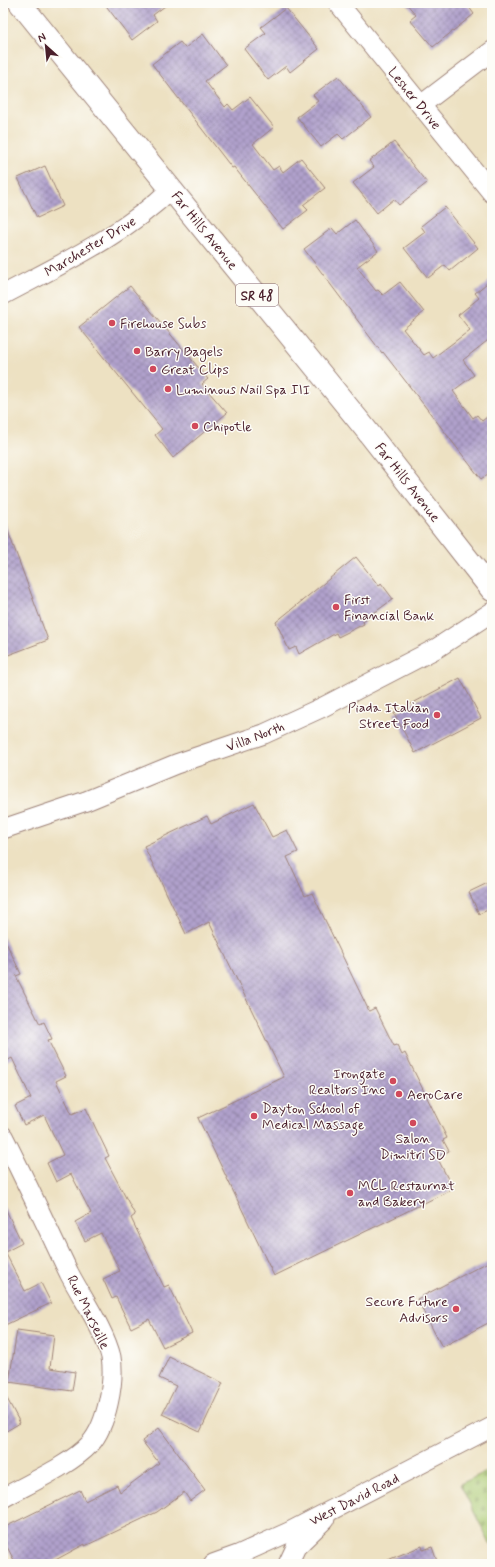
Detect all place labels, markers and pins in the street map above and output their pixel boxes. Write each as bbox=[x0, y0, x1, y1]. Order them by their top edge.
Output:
place label: Firehouse Subs bbox=[120, 315, 207, 333]
marker: Firehouse Subs bbox=[107, 318, 117, 328]
place label: Barry Bagels bbox=[145, 343, 223, 362]
marker: Barry Bagels bbox=[132, 346, 142, 356]
place label: Great Clips bbox=[161, 361, 229, 379]
marker: Great Clips bbox=[148, 364, 158, 374]
place label: Luminous Nail Spa III bbox=[176, 381, 310, 399]
marker: Luminous Nail Spa III bbox=[163, 384, 173, 394]
place label: Chipotle bbox=[203, 418, 252, 436]
marker: Chipotle bbox=[190, 421, 200, 431]
place label: First Financial Bank bbox=[344, 591, 434, 625]
marker: First Financial Bank bbox=[331, 602, 341, 612]
place label: Piada Italian Street Food bbox=[348, 699, 429, 733]
marker: Piada Italian Street Food bbox=[432, 710, 442, 720]
place label: Irongate Realtors Inc bbox=[309, 1065, 385, 1099]
marker: Irongate Realtors Inc bbox=[388, 1076, 398, 1086]
place label: AeroCare bbox=[407, 1086, 463, 1104]
marker: AeroCare bbox=[394, 1089, 404, 1099]
place label: Dayton School of Medical Massage bbox=[262, 1100, 365, 1136]
marker: Dayton School of Medical Massage bbox=[249, 1111, 259, 1121]
marker: Salon Dimitri SD bbox=[408, 1118, 418, 1128]
place label: Salon Dimitri SD bbox=[380, 1130, 446, 1164]
place label: MCL Restaurnat and Bakery bbox=[358, 1177, 455, 1211]
marker: MCL Restaurnat and Bakery bbox=[345, 1188, 355, 1198]
place label: Secure Future Advisors bbox=[366, 1293, 448, 1327]
marker: Secure Future Advisors bbox=[451, 1304, 461, 1314]

